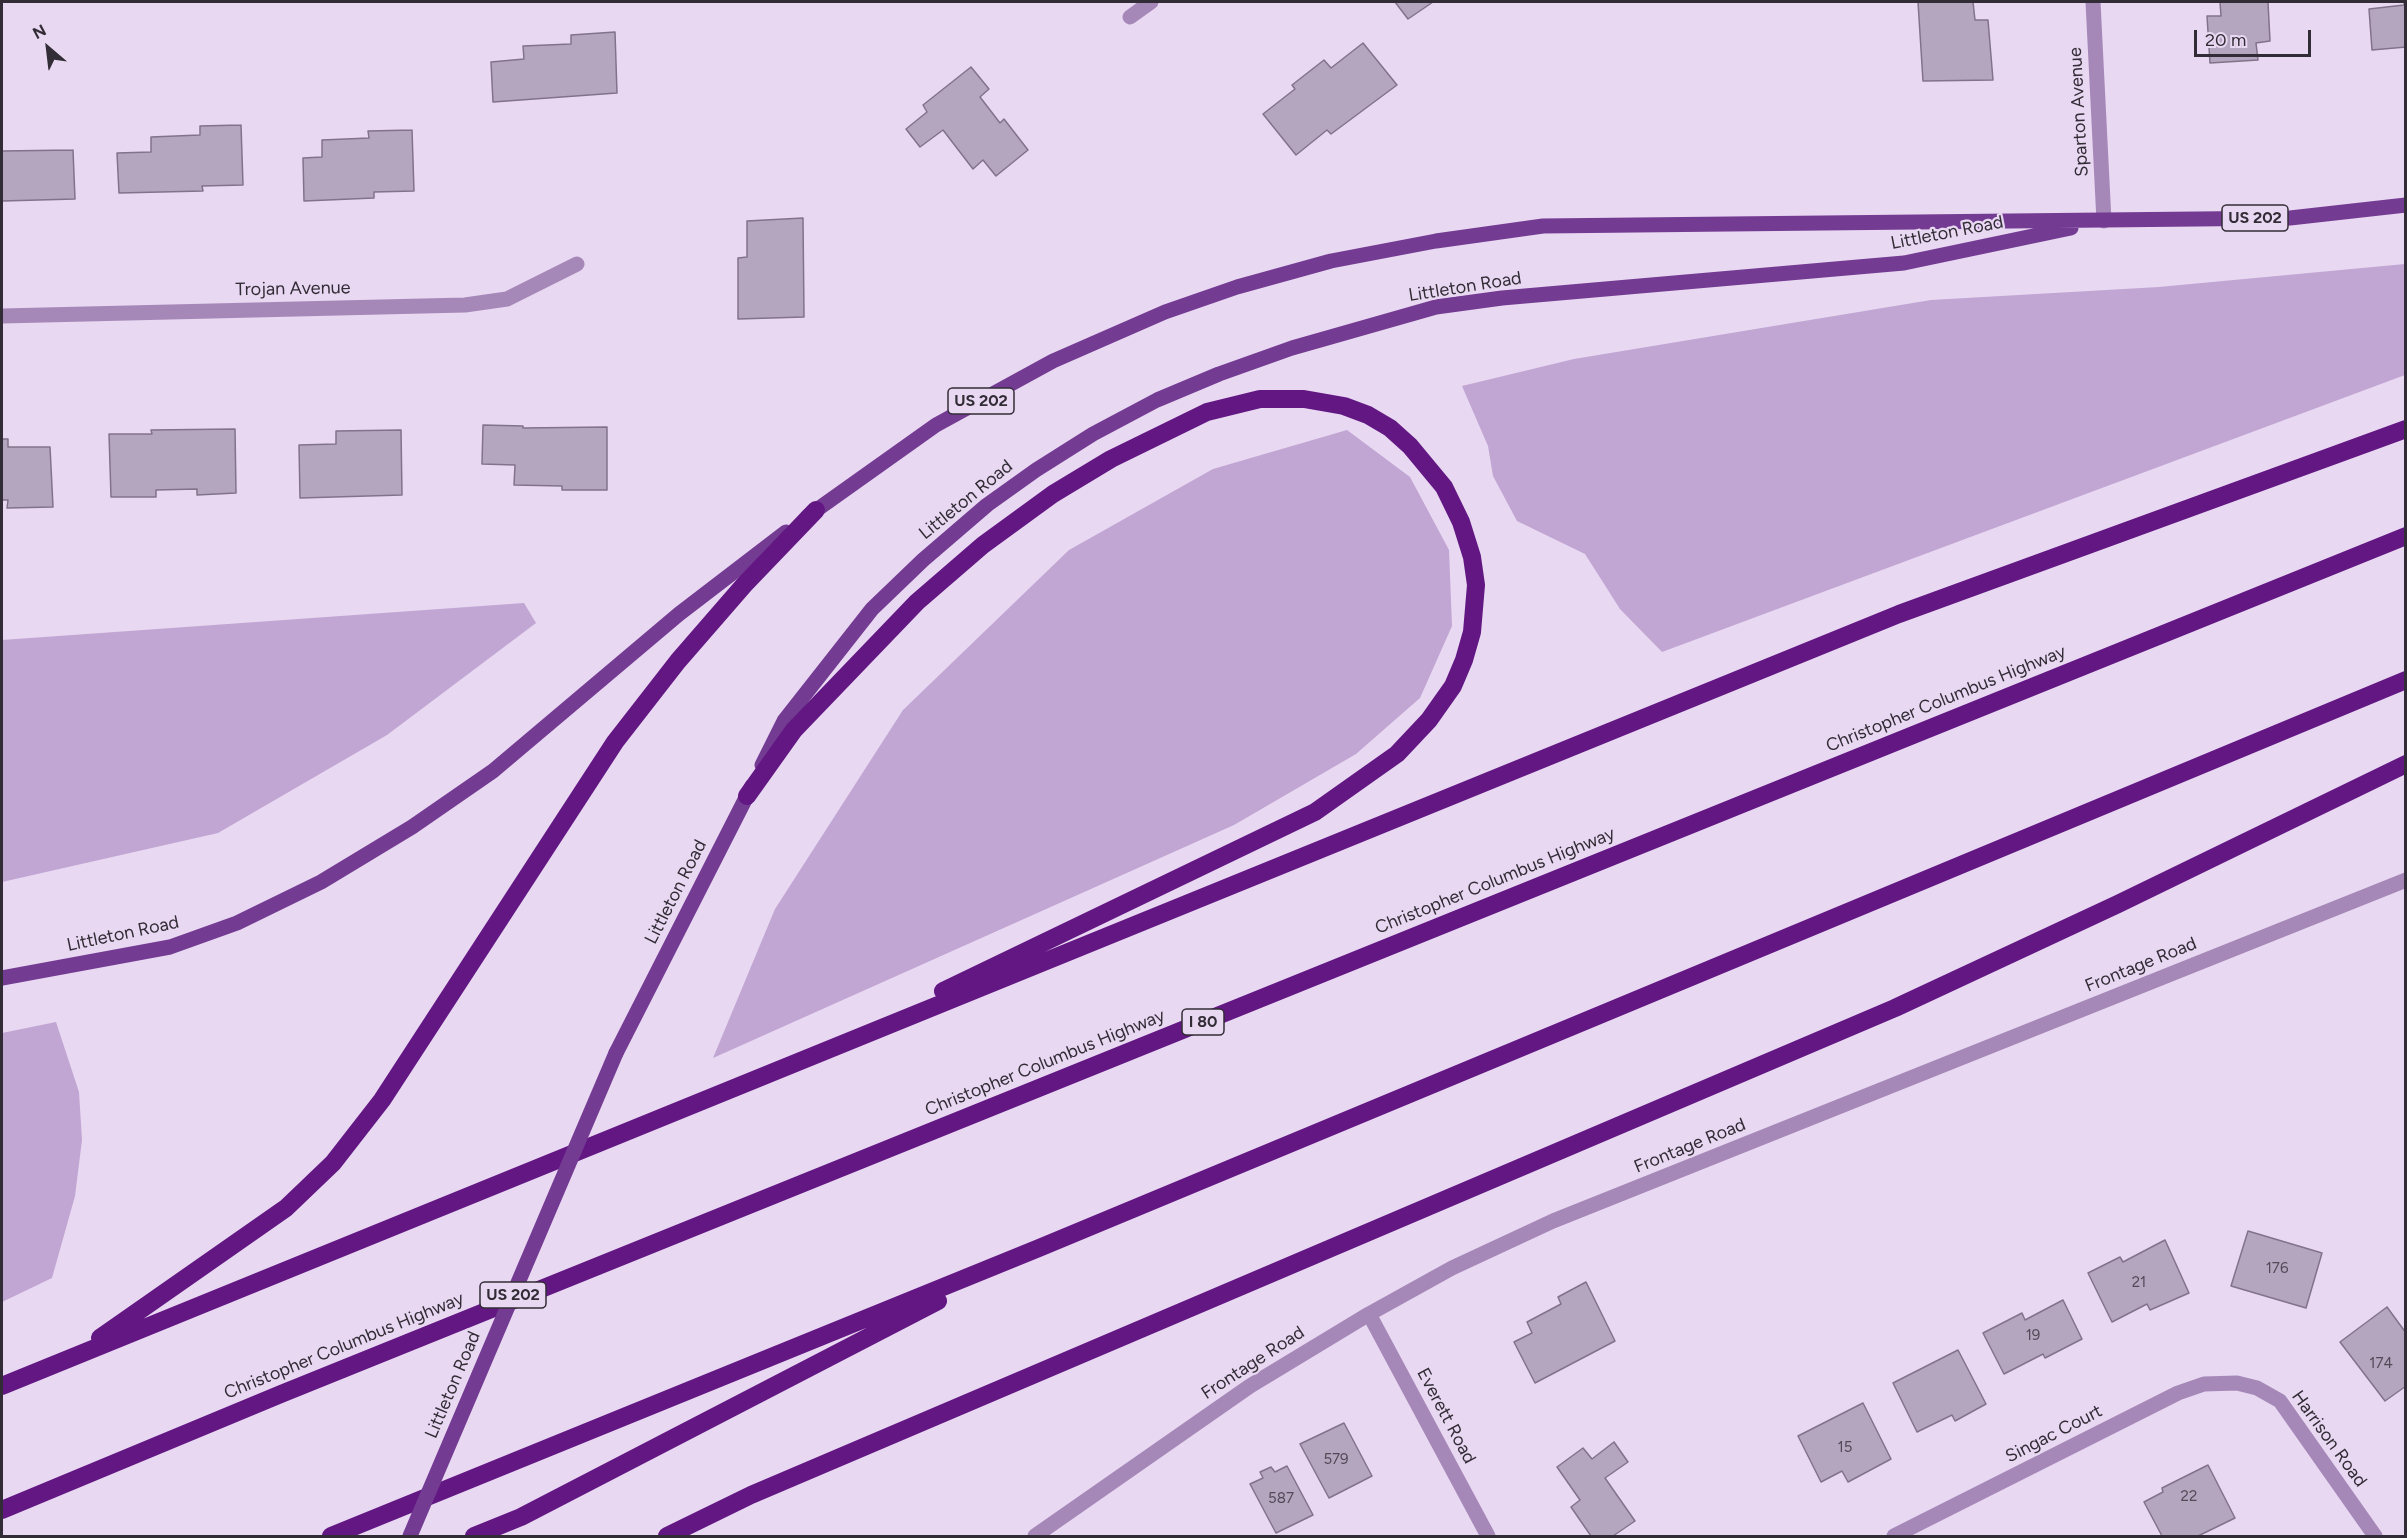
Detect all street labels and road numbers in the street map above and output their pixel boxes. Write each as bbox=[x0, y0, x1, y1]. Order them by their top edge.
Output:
street label: Sparton Avenue bbox=[2065, 47, 2093, 177]
road number: US 202 bbox=[2222, 205, 2288, 231]
street label: Littleton Road bbox=[1889, 212, 2005, 254]
street label: Littleton Road bbox=[1407, 267, 1523, 307]
street label: Trojan Avenue bbox=[235, 277, 351, 301]
road number: US 202 bbox=[948, 388, 1014, 414]
street label: Littleton Road bbox=[915, 456, 1017, 544]
street label: Christopher Columbus Highway bbox=[1823, 641, 2069, 757]
street label: Christopher Columbus Highway bbox=[1372, 823, 1618, 939]
street label: Littleton Road bbox=[640, 836, 712, 948]
street label: Littleton Road bbox=[65, 912, 181, 956]
street label: Frontage Road bbox=[2082, 933, 2200, 997]
street label: Christopher Columbus Highway bbox=[922, 1005, 1168, 1121]
road number: I 80 bbox=[1182, 1009, 1224, 1035]
street label: Frontage Road bbox=[1631, 1114, 1749, 1178]
road number: US 202 bbox=[480, 1282, 546, 1308]
street label: Christopher Columbus Highway bbox=[221, 1288, 467, 1404]
street label: Frontage Road bbox=[1197, 1322, 1309, 1404]
street label: Littleton Road bbox=[421, 1328, 485, 1442]
street label: Everett Road bbox=[1412, 1365, 1480, 1467]
street label: Harrison Road bbox=[2287, 1387, 2371, 1491]
street label: Singac Court bbox=[2002, 1400, 2106, 1468]

